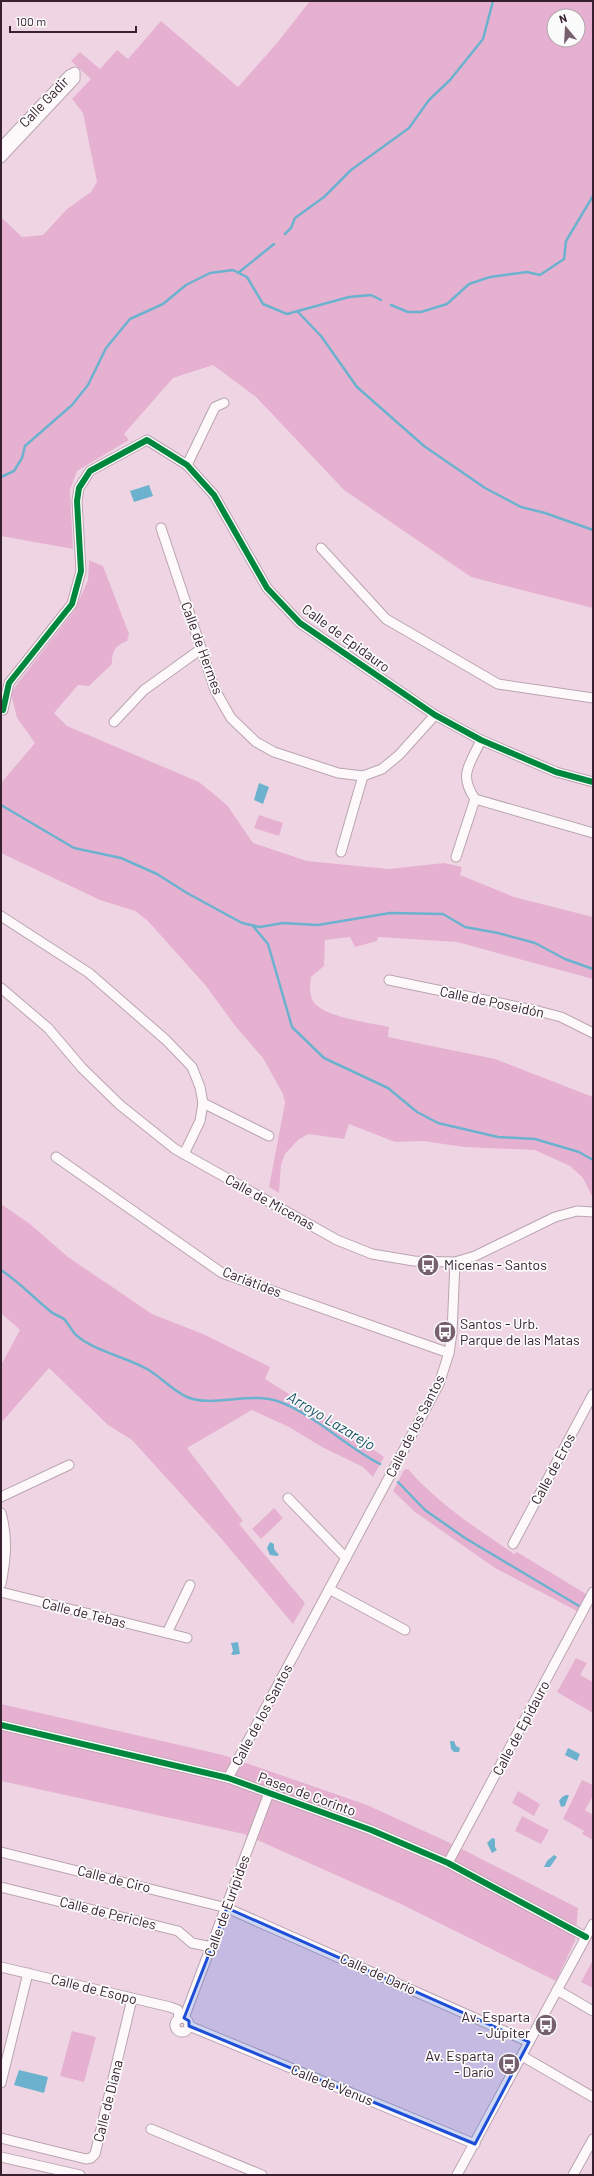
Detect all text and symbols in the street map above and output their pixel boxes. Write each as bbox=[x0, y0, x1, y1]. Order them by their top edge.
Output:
scale bar bbox=[10, 8, 136, 34]
north arrow bbox=[546, 8, 586, 48]
text: N bbox=[557, 11, 568, 25]
text: 100 m bbox=[16, 14, 46, 28]
street label: Calle Gadir bbox=[15, 73, 72, 131]
street label: Calle de Hermes bbox=[178, 599, 227, 697]
street label: Calle de Epidauro bbox=[299, 600, 394, 675]
street label: Calle de Poseidón bbox=[438, 982, 546, 1021]
street label: Calle de Micenas bbox=[222, 1170, 318, 1233]
bus stop icon: Micenas - Santos bbox=[415, 1252, 441, 1278]
place label: Micenas - Santos bbox=[444, 1256, 547, 1273]
street label: Cariátides bbox=[220, 1263, 284, 1301]
place label: Santos - Urb. Parque de las Matas bbox=[460, 1315, 580, 1348]
bus stop icon: Santos - Urb. Parque de las Matas bbox=[432, 1319, 458, 1345]
street label: Calle de los Santos bbox=[381, 1371, 448, 1480]
water label: Arroyo Lazarejo bbox=[284, 1387, 379, 1453]
street label: Calle de Eros bbox=[527, 1430, 579, 1507]
street label: Calle de Tebas bbox=[40, 1594, 128, 1631]
street label: Calle de los Santos bbox=[228, 1661, 296, 1768]
street label: Calle de Epidauro bbox=[488, 1677, 553, 1778]
street label: Paseo de Corinto bbox=[256, 1768, 358, 1819]
street label: Calle de Eurípides bbox=[200, 1852, 253, 1959]
street label: Calle de Ciro bbox=[76, 1861, 153, 1896]
street label: Calle de Pericles bbox=[58, 1892, 158, 1933]
street label: Calle de Darío bbox=[337, 1949, 419, 1998]
street label: Calle de Esopo bbox=[49, 1970, 139, 2007]
place label: Av. Esparta - Júpiter bbox=[462, 2008, 530, 2041]
bus stop icon: Av. Esparta - Júpiter bbox=[533, 2012, 559, 2038]
place label: Av. Esparta - Darío bbox=[426, 2047, 494, 2080]
bus stop icon: Av. Esparta - Darío bbox=[496, 2051, 522, 2077]
street label: Calle de Diana bbox=[89, 2058, 126, 2144]
street label: Calle de Venus bbox=[289, 2060, 376, 2109]

